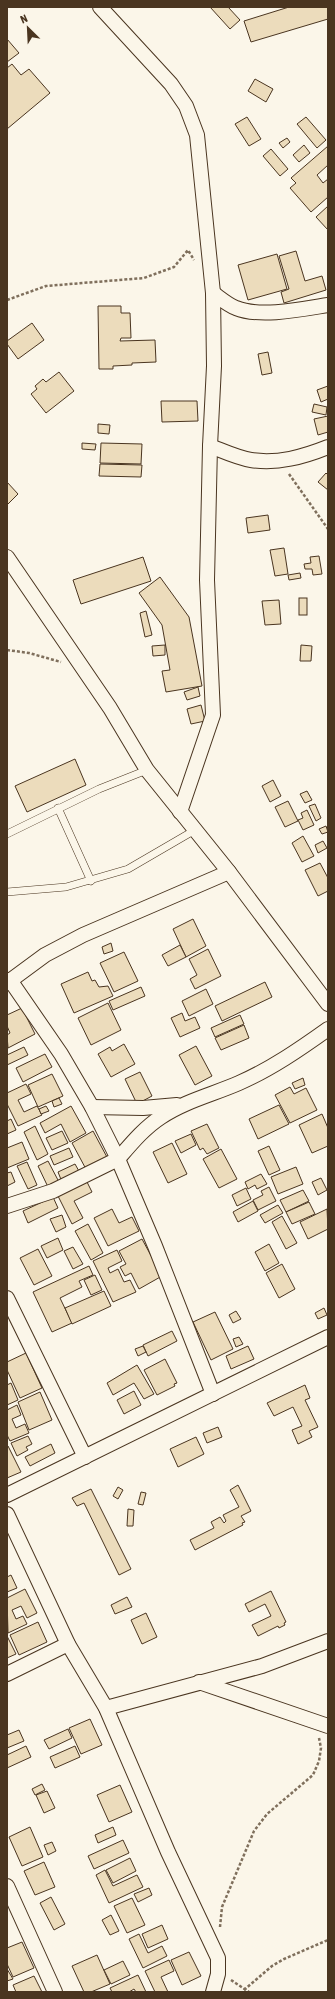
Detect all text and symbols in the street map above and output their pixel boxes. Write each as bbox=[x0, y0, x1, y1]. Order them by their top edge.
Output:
north arrow bbox=[8, 8, 48, 48]
text: N bbox=[19, 12, 29, 26]

